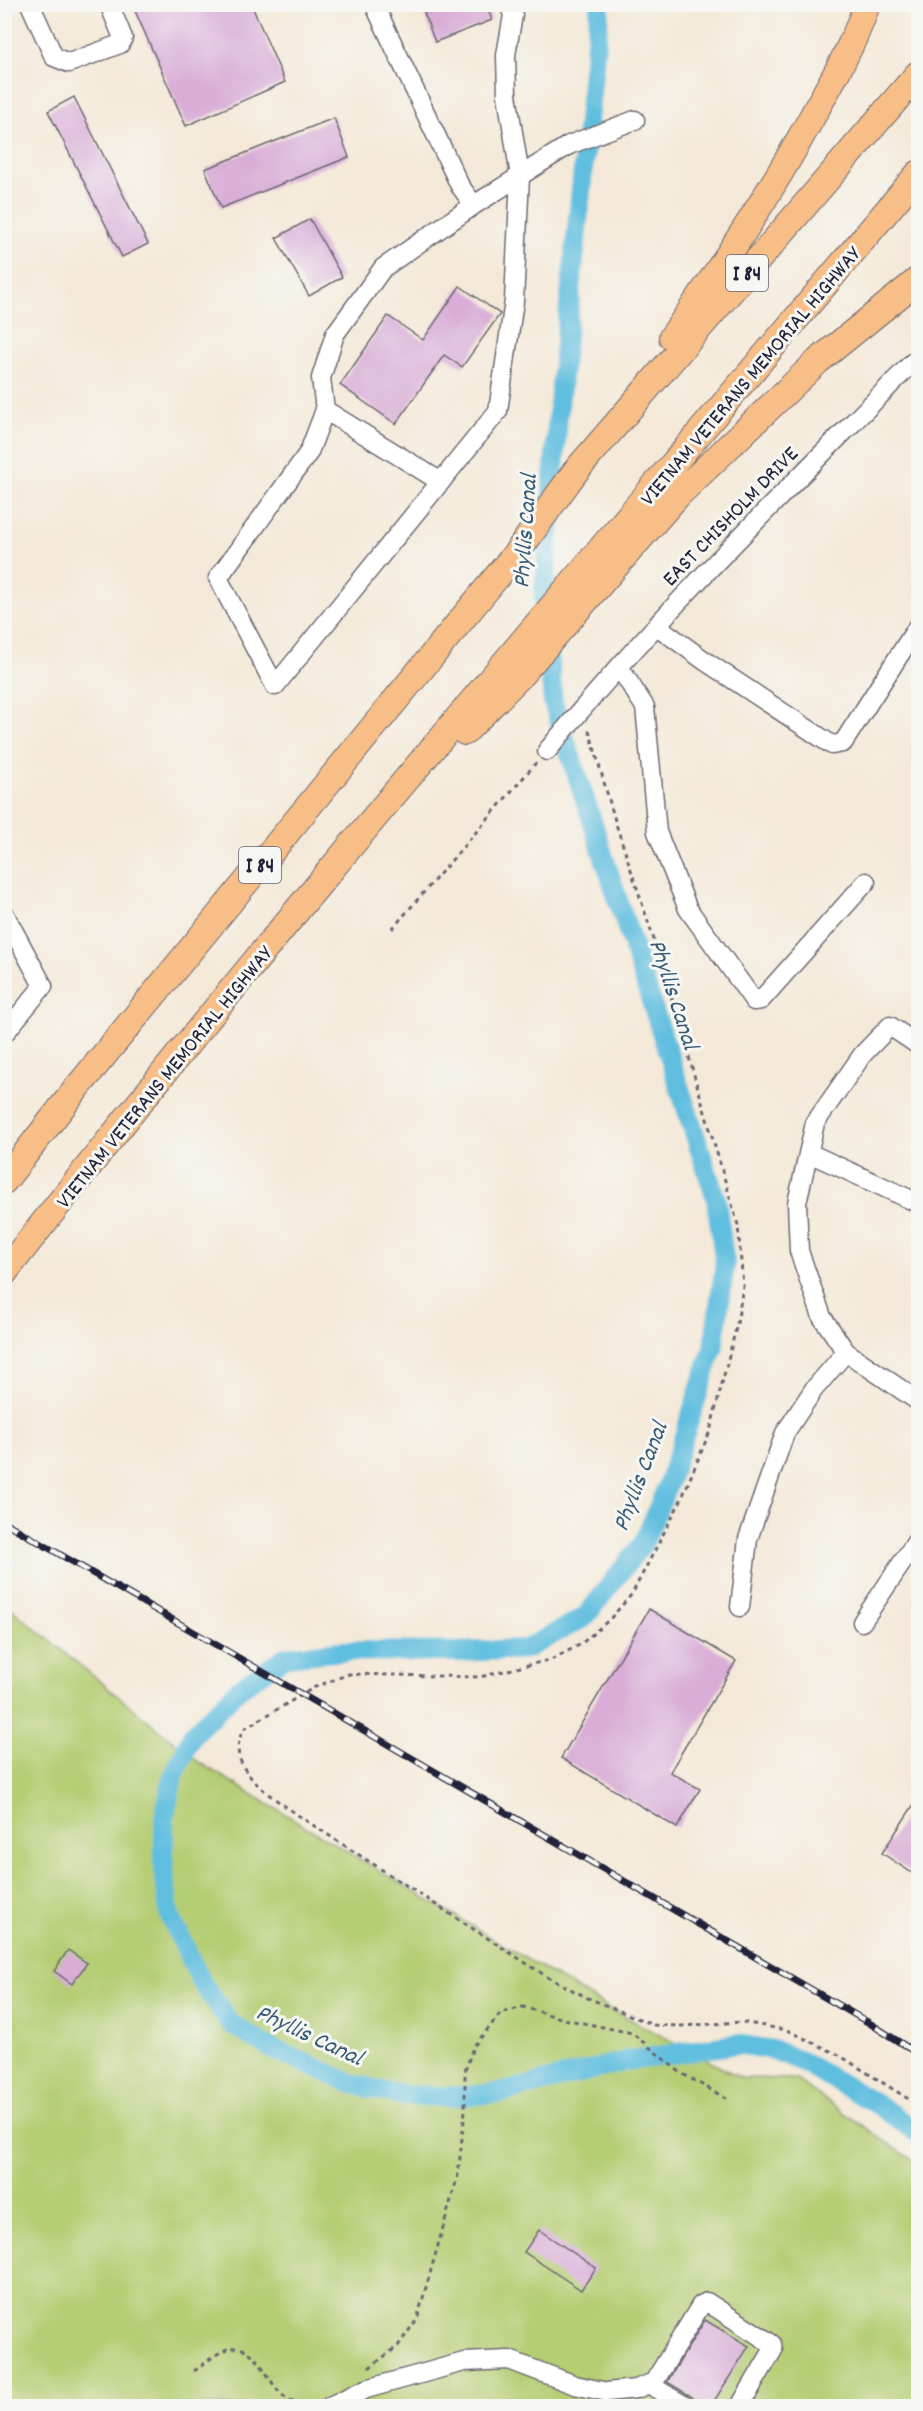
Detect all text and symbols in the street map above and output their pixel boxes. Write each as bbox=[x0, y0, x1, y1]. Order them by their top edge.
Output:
street label: VIETNAM VETERANS MEMORIAL HIGHWAY bbox=[634, 240, 870, 514]
road number: I 84 bbox=[726, 255, 768, 291]
street label: EAST CHISHOLM DRIVE bbox=[656, 440, 807, 595]
water label: Phyllis Canal bbox=[506, 471, 548, 589]
road number: I 84 bbox=[239, 847, 281, 883]
water label: Phyllis Canal bbox=[638, 935, 707, 1057]
street label: VIETNAM VETERANS MEMORIAL HIGHWAY bbox=[50, 940, 282, 1216]
water label: Phyllis Canal bbox=[605, 1416, 679, 1536]
water label: Phyllis Canal bbox=[250, 1997, 370, 2077]

